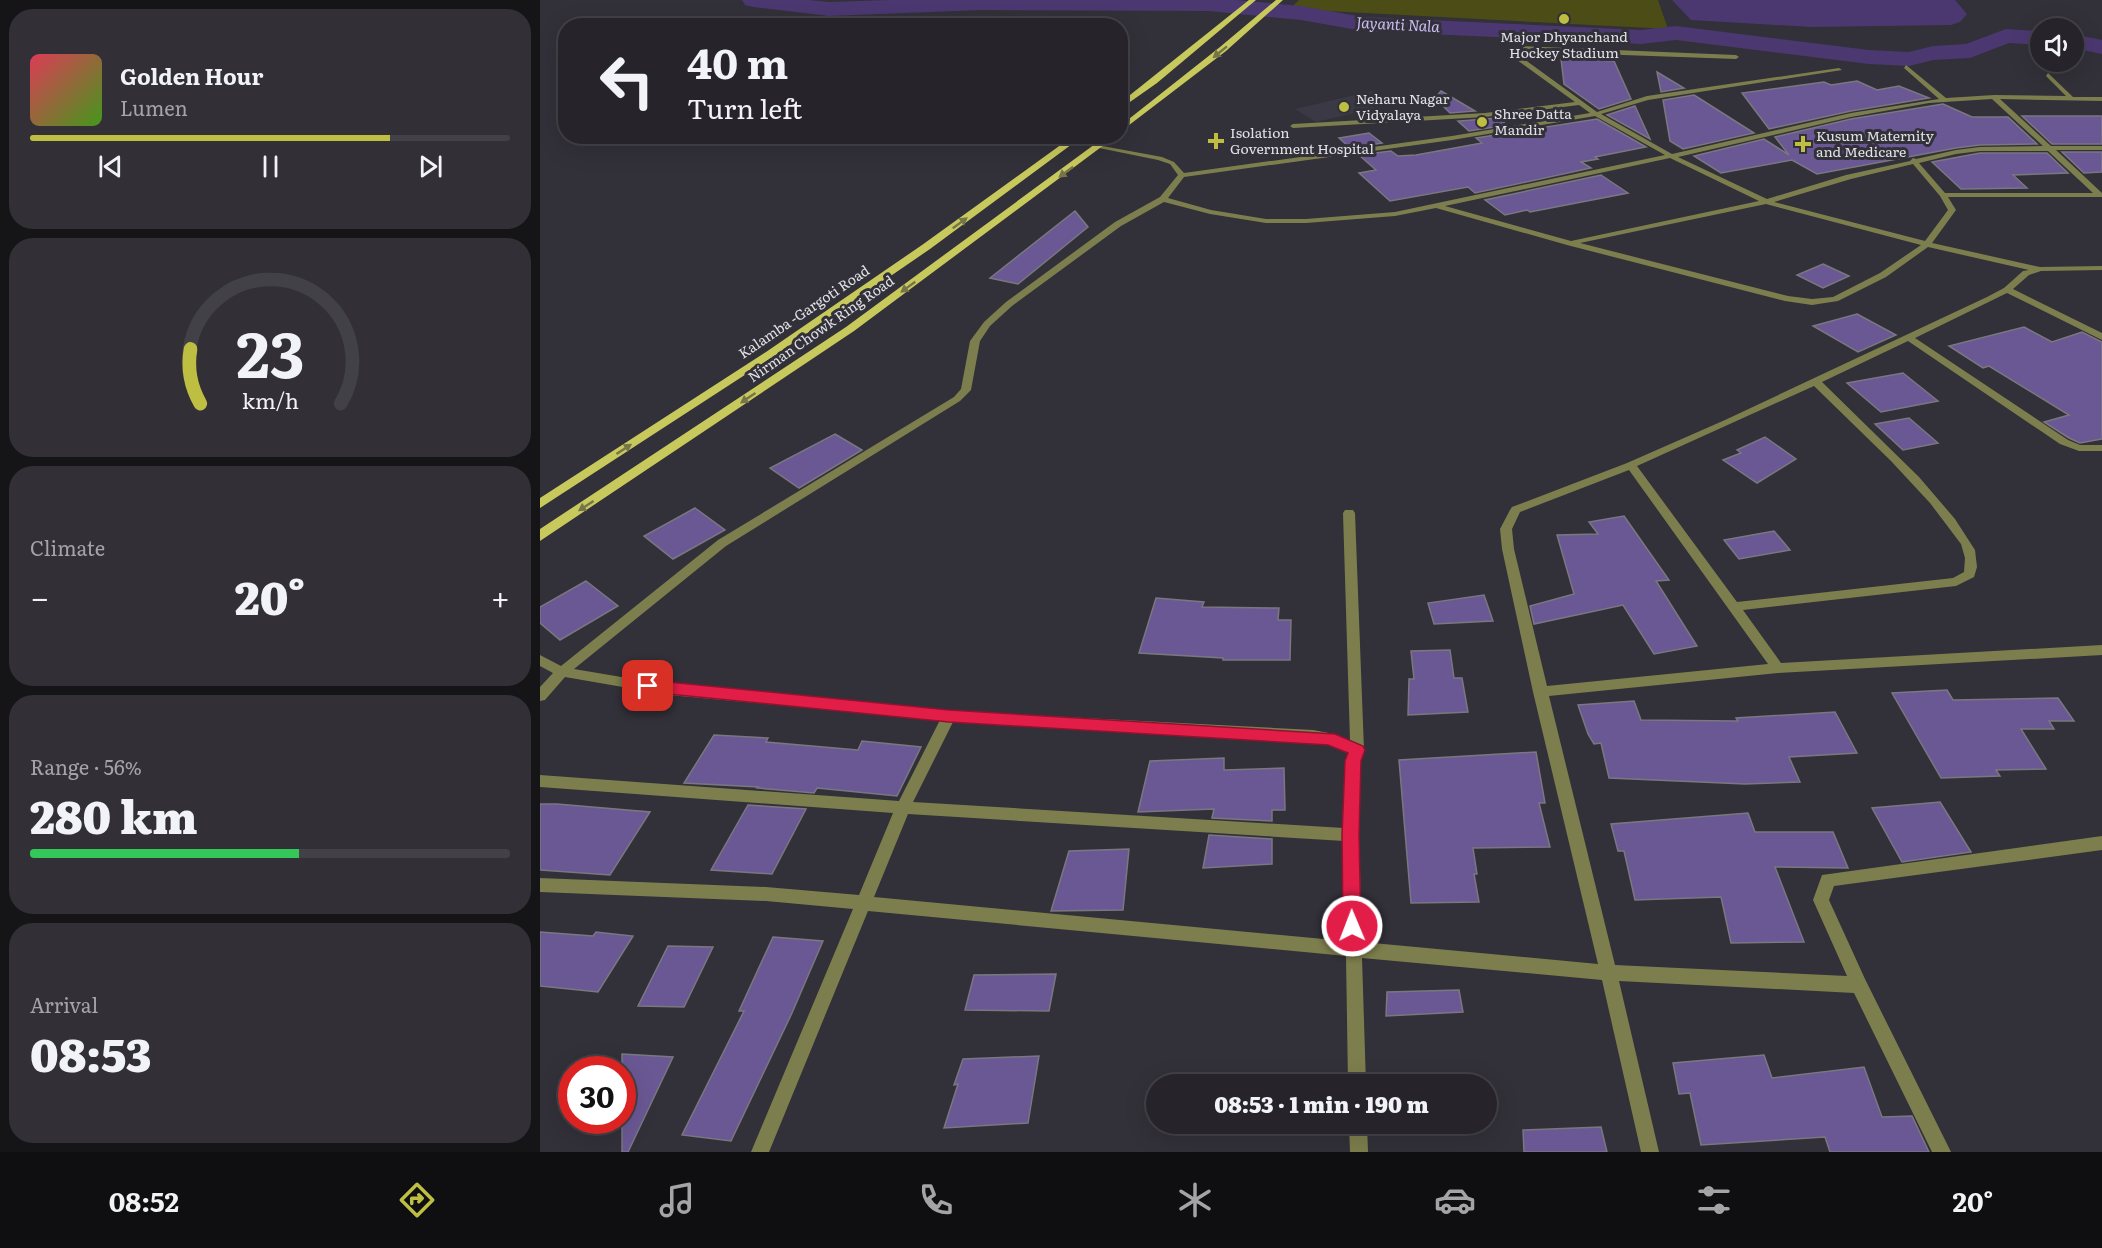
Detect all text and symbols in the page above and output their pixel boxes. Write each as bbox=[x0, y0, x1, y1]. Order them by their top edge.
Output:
water label: Jayanti Nala bbox=[1356, 10, 1441, 37]
marker: Major Dhyanchand Hockey Stadium bbox=[1557, 12, 1571, 26]
map controls bbox=[2030, 18, 2084, 72]
button: sound bbox=[2030, 18, 2084, 72]
place label: Major Dhyanchand Hockey Stadium bbox=[1500, 26, 1628, 62]
text: 40 m bbox=[687, 30, 788, 92]
icon: left bbox=[588, 42, 666, 120]
one-way arrow bbox=[1212, 45, 1228, 58]
text: Golden Hour bbox=[120, 59, 263, 92]
text: Turn left bbox=[687, 87, 802, 127]
place label: Neharu Nagar Vidyalaya bbox=[1356, 88, 1450, 124]
text: Lumen bbox=[120, 92, 188, 122]
marker: Neharu Nagar Vidyalaya bbox=[1337, 100, 1351, 114]
place label: Shree Datta Mandir bbox=[1494, 103, 1572, 139]
marker: Shree Datta Mandir bbox=[1475, 115, 1489, 129]
place label: Isolation Government Hospital bbox=[1230, 122, 1374, 158]
place label: Kusum Maternity and Medicare bbox=[1816, 125, 1935, 161]
marker: Isolation Government Hospital bbox=[1207, 132, 1225, 150]
marker: Kusum Maternity and Medicare bbox=[1794, 135, 1812, 153]
icon: previous bbox=[94, 150, 127, 183]
icon: pause bbox=[254, 150, 287, 183]
icon: next bbox=[414, 150, 447, 183]
one-way arrow bbox=[1058, 166, 1074, 178]
one-way arrow bbox=[952, 217, 967, 229]
street label: Kalamba -Gargoti Road bbox=[734, 260, 873, 363]
street label: Nirman Chowk Ring Road bbox=[743, 270, 898, 386]
one-way arrow bbox=[901, 281, 917, 293]
text: 23 bbox=[236, 306, 304, 398]
text: km/h bbox=[241, 385, 299, 417]
one-way arrow bbox=[740, 392, 756, 403]
one-way arrow bbox=[616, 444, 632, 455]
one-way arrow bbox=[578, 500, 594, 512]
text: Climate bbox=[30, 532, 105, 562]
text: 20° bbox=[235, 562, 305, 629]
text: − bbox=[30, 571, 49, 620]
text: + bbox=[491, 571, 510, 620]
pin bbox=[622, 660, 673, 711]
icon: arrive bbox=[631, 669, 664, 702]
text: Range · 56% bbox=[30, 751, 142, 781]
text: 280 km bbox=[30, 781, 198, 848]
position arrow bbox=[1320, 894, 1384, 958]
text: Arrival bbox=[30, 989, 98, 1019]
text: 08:53 bbox=[30, 1019, 151, 1086]
speed limit sign: 30 bbox=[558, 1056, 636, 1134]
text: 08:53 · 1 min · 190 m bbox=[1214, 1087, 1429, 1120]
icon: directions bbox=[396, 1179, 438, 1221]
icon: music bbox=[656, 1179, 698, 1221]
icon: phone bbox=[915, 1179, 957, 1221]
icon: climate bbox=[1174, 1179, 1216, 1221]
icon: car bbox=[1434, 1179, 1476, 1221]
icon: filters bbox=[1693, 1179, 1735, 1221]
text: 08:52 bbox=[109, 1180, 179, 1220]
text: 20° bbox=[1952, 1180, 1993, 1220]

